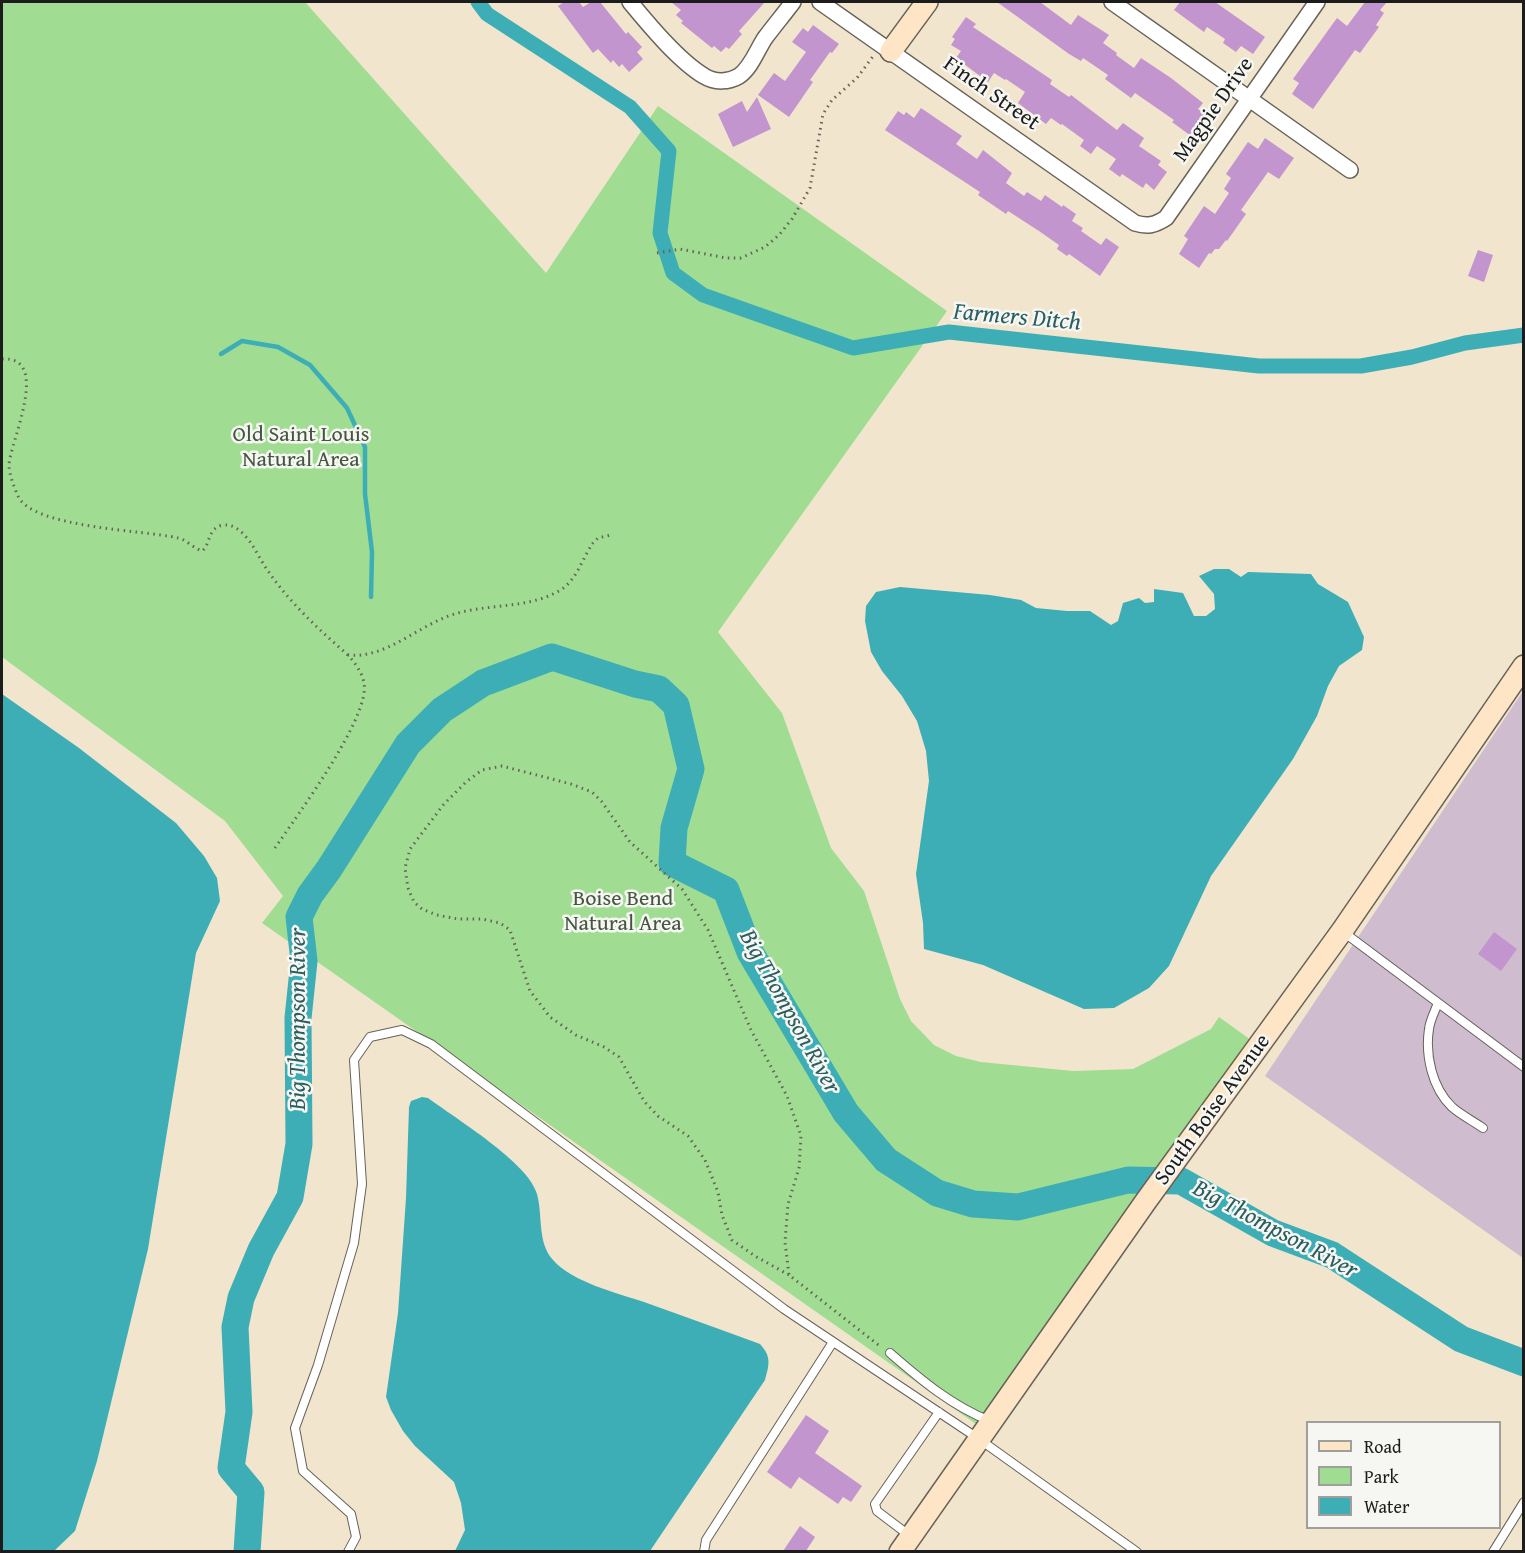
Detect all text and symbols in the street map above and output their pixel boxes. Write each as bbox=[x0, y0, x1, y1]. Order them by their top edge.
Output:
street label: Finch Street bbox=[938, 51, 1044, 137]
street label: Magpie Drive bbox=[1168, 52, 1260, 168]
water label: Farmers Ditch bbox=[952, 298, 1082, 338]
park label: Old Saint Louis Natural Area bbox=[232, 422, 370, 474]
park label: Boise Bend Natural Area bbox=[564, 886, 682, 938]
water label: Big Thompson River bbox=[732, 925, 846, 1099]
water label: Big Thompson River bbox=[285, 928, 313, 1110]
street label: South Boise Avenue bbox=[1149, 1029, 1277, 1191]
water label: Big Thompson River bbox=[1188, 1174, 1362, 1286]
legend bbox=[1306, 1421, 1501, 1529]
text: Road bbox=[1364, 1433, 1402, 1460]
text: Park bbox=[1364, 1463, 1399, 1490]
text: Water bbox=[1364, 1493, 1409, 1520]

